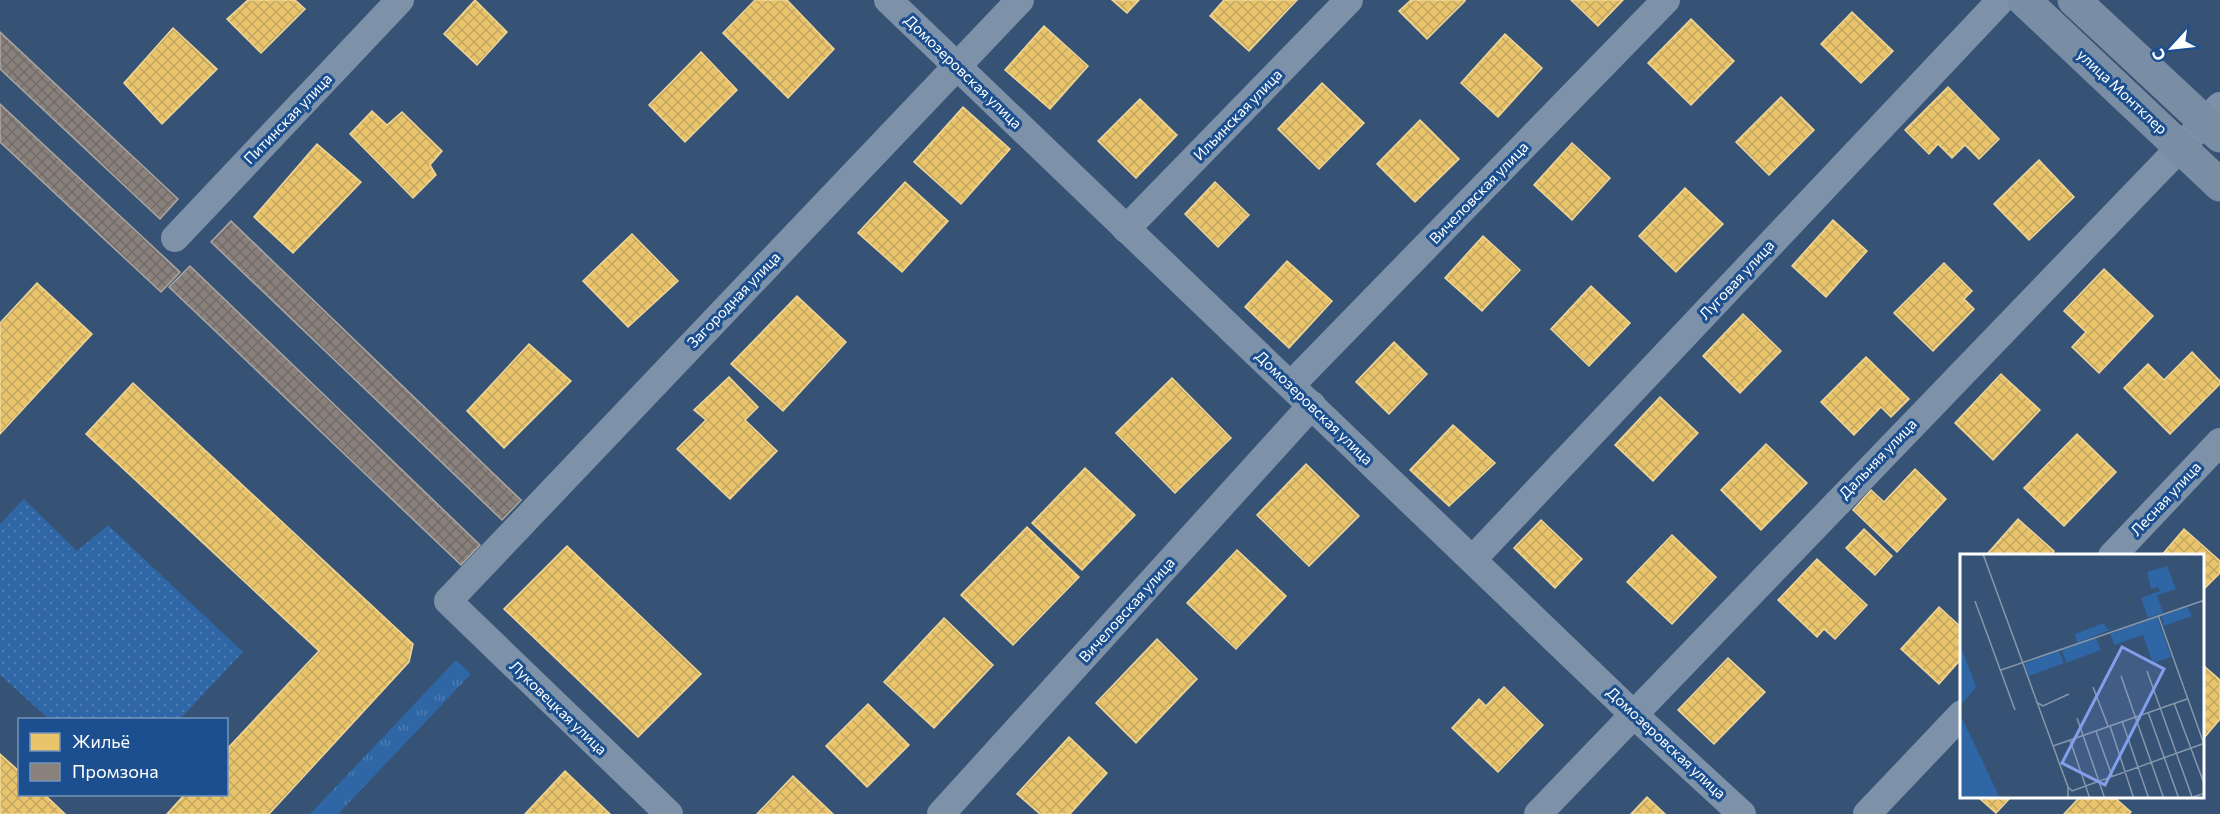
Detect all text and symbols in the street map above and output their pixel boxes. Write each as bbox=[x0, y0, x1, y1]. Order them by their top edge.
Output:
street label: Домозеровская улица bbox=[901, 11, 1026, 132]
north arrow bbox=[2142, 18, 2202, 78]
street label: улица Монтклер bbox=[2074, 45, 2171, 137]
text: С bbox=[2147, 46, 2169, 64]
street label: Ильинская улица bbox=[1189, 65, 1285, 164]
street label: Питинская улица bbox=[239, 69, 335, 167]
street label: Вичеловская улица bbox=[1425, 138, 1532, 247]
street label: Луговая улица bbox=[1695, 236, 1778, 323]
street label: Загородная улица bbox=[683, 248, 784, 351]
street label: Домозеровская улица bbox=[1252, 347, 1377, 468]
street label: Дальняя улица bbox=[1835, 415, 1920, 502]
street label: Лесная улица bbox=[2126, 458, 2204, 539]
street label: Вичеловская улица bbox=[1074, 553, 1178, 665]
inset map bbox=[1960, 554, 2205, 799]
street label: Луковецкая улица bbox=[506, 656, 611, 758]
street label: Домозеровская улица bbox=[1603, 682, 1730, 802]
legend bbox=[18, 718, 228, 796]
text: Жильё bbox=[72, 730, 130, 752]
text: Промзона bbox=[72, 760, 159, 782]

